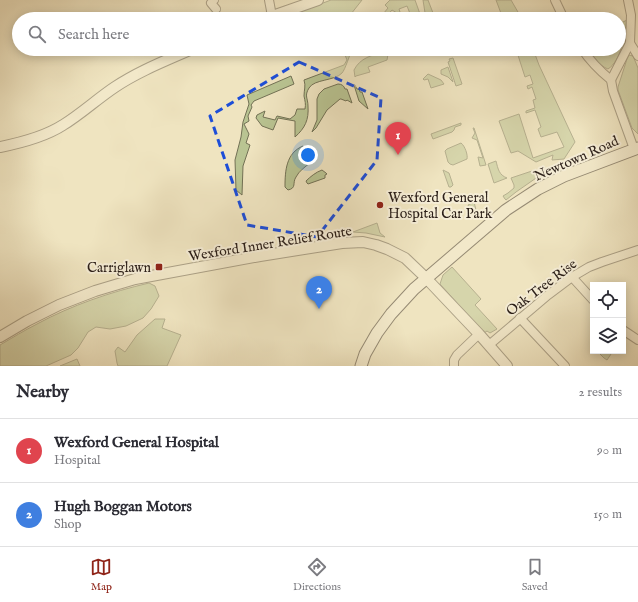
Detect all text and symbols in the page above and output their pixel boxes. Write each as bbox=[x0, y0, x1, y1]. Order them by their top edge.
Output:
search box bbox=[12, 12, 626, 56]
icon: search bbox=[26, 23, 48, 45]
text: Search here bbox=[58, 25, 129, 44]
pin: 1 bbox=[385, 122, 411, 155]
street label: Newtown Road bbox=[531, 132, 622, 186]
your location bbox=[298, 145, 318, 165]
place label: Wexford General Hospital Car Park bbox=[388, 189, 493, 223]
marker: Wexford General Hospital Car Park bbox=[375, 200, 385, 210]
street label: Wexford Inner Relief Route bbox=[187, 222, 354, 266]
street label: Oak Tree Rise bbox=[503, 255, 581, 320]
place label: Carriglawn bbox=[87, 259, 152, 277]
marker: Carriglawn bbox=[154, 262, 164, 272]
pin: 2 bbox=[306, 276, 332, 309]
map controls bbox=[590, 282, 626, 354]
button: locate bbox=[590, 282, 626, 318]
button: layers bbox=[590, 318, 626, 354]
text: Nearby bbox=[16, 382, 69, 403]
text: 2 results bbox=[578, 384, 622, 401]
text: Wexford General Hospital bbox=[54, 433, 219, 452]
text: 1 bbox=[27, 442, 31, 459]
text: 90 m bbox=[597, 442, 622, 459]
text: Hospital bbox=[54, 452, 101, 469]
text: Hugh Boggan Motors bbox=[54, 497, 192, 516]
text: 2 bbox=[26, 506, 32, 523]
text: 150 m bbox=[593, 506, 622, 523]
text: Shop bbox=[54, 516, 82, 533]
tab: Map bbox=[90, 556, 112, 594]
tab: Directions bbox=[293, 556, 341, 594]
tab: Saved bbox=[522, 556, 548, 594]

